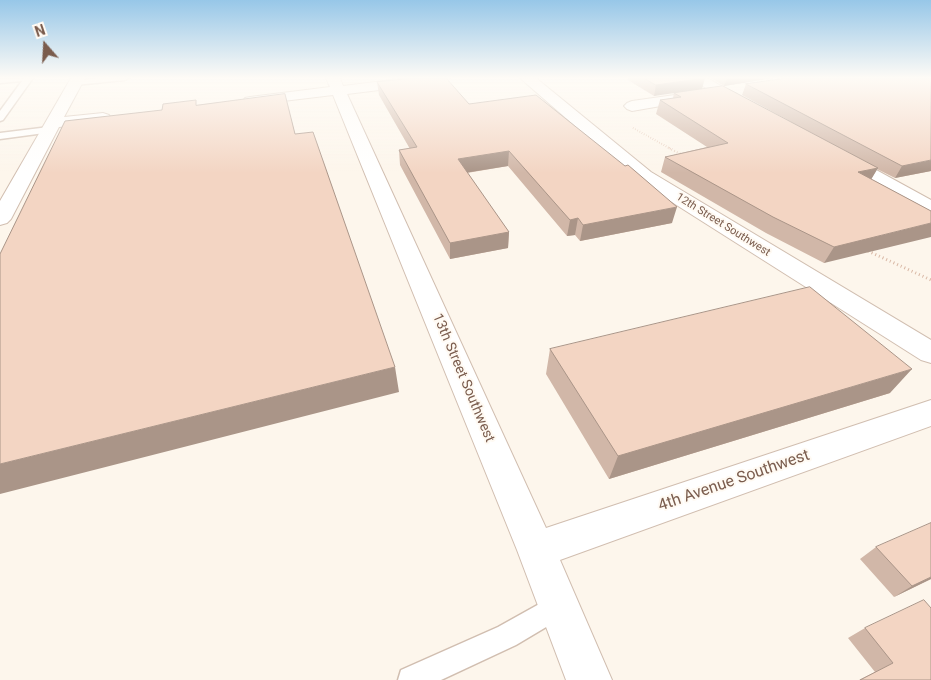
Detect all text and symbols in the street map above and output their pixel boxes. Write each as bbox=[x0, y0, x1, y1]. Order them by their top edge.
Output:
north arrow bbox=[20, 20, 70, 70]
text: N bbox=[33, 22, 47, 40]
street label: 12th Street Southwest bbox=[674, 191, 772, 259]
street label: 13th Street Southwest bbox=[428, 311, 498, 445]
street label: 4th Avenue Southwest bbox=[656, 446, 812, 516]

